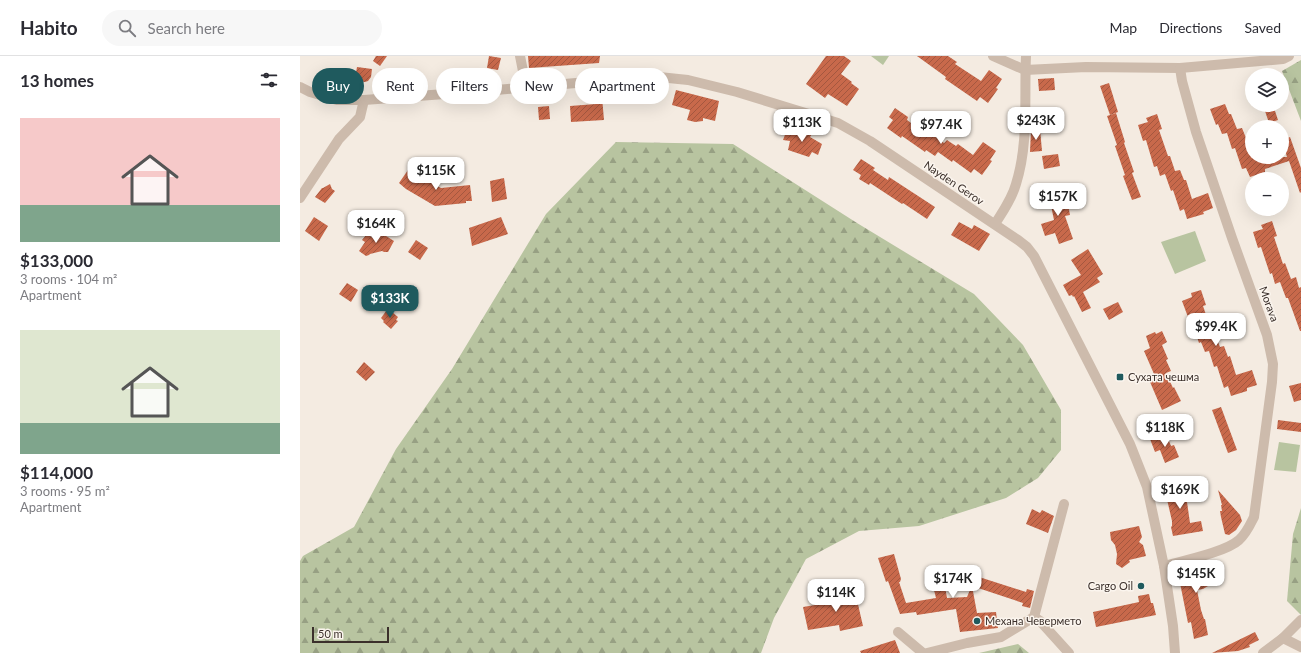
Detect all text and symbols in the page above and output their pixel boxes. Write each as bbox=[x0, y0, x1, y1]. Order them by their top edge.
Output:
search box bbox=[102, 10, 382, 46]
text: Habito bbox=[20, 16, 78, 39]
icon: search bbox=[116, 17, 138, 39]
text: Search here bbox=[148, 19, 225, 37]
text: Map bbox=[1110, 19, 1137, 36]
text: Directions bbox=[1159, 19, 1222, 36]
text: Saved bbox=[1244, 19, 1281, 36]
chip: Buy bbox=[312, 68, 364, 104]
chip: Rent bbox=[372, 68, 428, 104]
chip: Filters bbox=[436, 68, 502, 104]
chip: New bbox=[510, 68, 567, 104]
chip: Apartment bbox=[575, 68, 669, 104]
map controls bbox=[1245, 68, 1289, 216]
button: layers bbox=[1245, 68, 1289, 112]
icon: filters bbox=[258, 69, 280, 91]
text: 13 homes bbox=[20, 70, 94, 91]
pin: $243K bbox=[1008, 107, 1064, 141]
pin: $113K bbox=[774, 109, 830, 143]
pin: $97.4K bbox=[908, 111, 974, 145]
text: $243K bbox=[1016, 112, 1056, 128]
text: $113K bbox=[782, 114, 822, 130]
text: $97.4K bbox=[920, 116, 962, 132]
button: + bbox=[1245, 120, 1289, 164]
icon: home bbox=[114, 144, 186, 216]
pin: $115K bbox=[408, 157, 464, 191]
street label: Nayden Gerov bbox=[922, 158, 987, 208]
text: $115K bbox=[416, 162, 456, 178]
button: − bbox=[1245, 172, 1289, 216]
pin: $157K bbox=[1030, 183, 1086, 217]
text: $157K bbox=[1038, 188, 1078, 204]
pin: $164K bbox=[348, 210, 404, 244]
text: $164K bbox=[356, 215, 396, 231]
text: $133,000 bbox=[20, 250, 93, 271]
text: 3 rooms · 104 m² bbox=[20, 271, 117, 287]
street label: Morava bbox=[1257, 284, 1282, 323]
pin: $133K bbox=[362, 285, 418, 319]
text: Apartment bbox=[20, 287, 81, 303]
text: $133K bbox=[370, 290, 410, 306]
pin: $99.4K bbox=[1183, 313, 1249, 347]
text: $99.4K bbox=[1195, 318, 1237, 334]
icon: home bbox=[114, 356, 186, 428]
place label: Сухата чешма bbox=[1128, 370, 1199, 383]
marker: Сухата чешма bbox=[1115, 372, 1125, 382]
pin: $118K bbox=[1137, 414, 1193, 448]
text: $118K bbox=[1145, 419, 1185, 435]
text: $114,000 bbox=[20, 462, 93, 483]
pin: $169K bbox=[1152, 476, 1208, 510]
text: $169K bbox=[1160, 481, 1200, 497]
text: 3 rooms · 95 m² bbox=[20, 483, 110, 499]
text: Apartment bbox=[20, 499, 81, 515]
pin: $145K bbox=[1168, 560, 1224, 594]
pin: $174K bbox=[925, 565, 981, 599]
text: $145K bbox=[1176, 565, 1216, 581]
text: $174K bbox=[933, 570, 973, 586]
pin: $114K bbox=[808, 579, 864, 613]
place label: Cargo Oil bbox=[1088, 579, 1133, 592]
marker: Cargo Oil bbox=[1136, 581, 1146, 591]
text: $114K bbox=[816, 584, 856, 600]
place label: Механа Чевермето bbox=[985, 614, 1082, 627]
marker: Механа Чевермето bbox=[972, 616, 982, 626]
scale bar bbox=[312, 625, 389, 644]
text: 50 m bbox=[318, 627, 343, 640]

